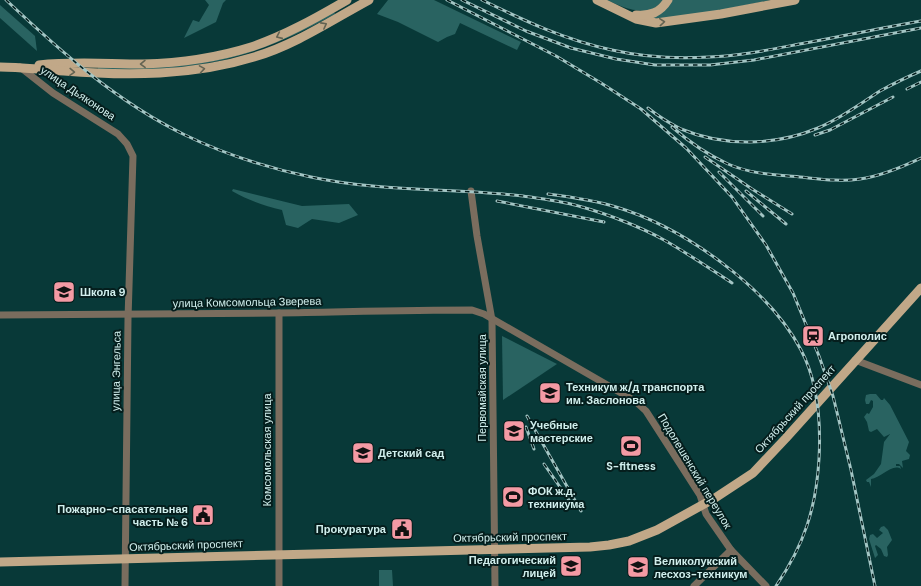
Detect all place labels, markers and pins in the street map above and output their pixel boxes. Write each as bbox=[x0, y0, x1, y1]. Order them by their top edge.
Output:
school or university icon: Школа 9 bbox=[51, 279, 77, 305]
place label: Школа 9 bbox=[80, 285, 126, 299]
station icon: Агрополис bbox=[800, 323, 826, 349]
place label: Агрополис bbox=[828, 329, 887, 343]
school or university icon: Техникум ж/д транспорта им. Заслонова bbox=[537, 380, 563, 406]
place label: Техникум ж/д транспорта им. Заслонова bbox=[566, 380, 705, 407]
school or university icon: Учебные мастерские bbox=[501, 418, 527, 444]
place label: Учебные мастерские bbox=[530, 418, 593, 445]
sports icon: S-fitness bbox=[618, 433, 644, 459]
school or university icon: Детский сад bbox=[350, 440, 376, 466]
place label: Детский сад bbox=[378, 446, 444, 460]
place label: S-fitness bbox=[606, 459, 656, 473]
sports icon: ФОК ж.д. техникума bbox=[500, 484, 526, 510]
place label: ФОК ж.д. техникума bbox=[528, 484, 585, 511]
place label: Пожарно-спасательная часть № 6 bbox=[57, 502, 188, 529]
public building icon: Пожарно-спасательная часть № 6 bbox=[190, 502, 216, 528]
public building icon: Прокуратура bbox=[389, 516, 415, 542]
place label: Прокуратура bbox=[316, 522, 387, 536]
place label: Педагогический лицей bbox=[469, 553, 556, 580]
school or university icon: Педагогический лицей bbox=[558, 553, 584, 579]
school or university icon: Великолукский лесхоз-техникум bbox=[625, 554, 651, 580]
place label: Великолукский лесхоз-техникум bbox=[654, 554, 748, 581]

